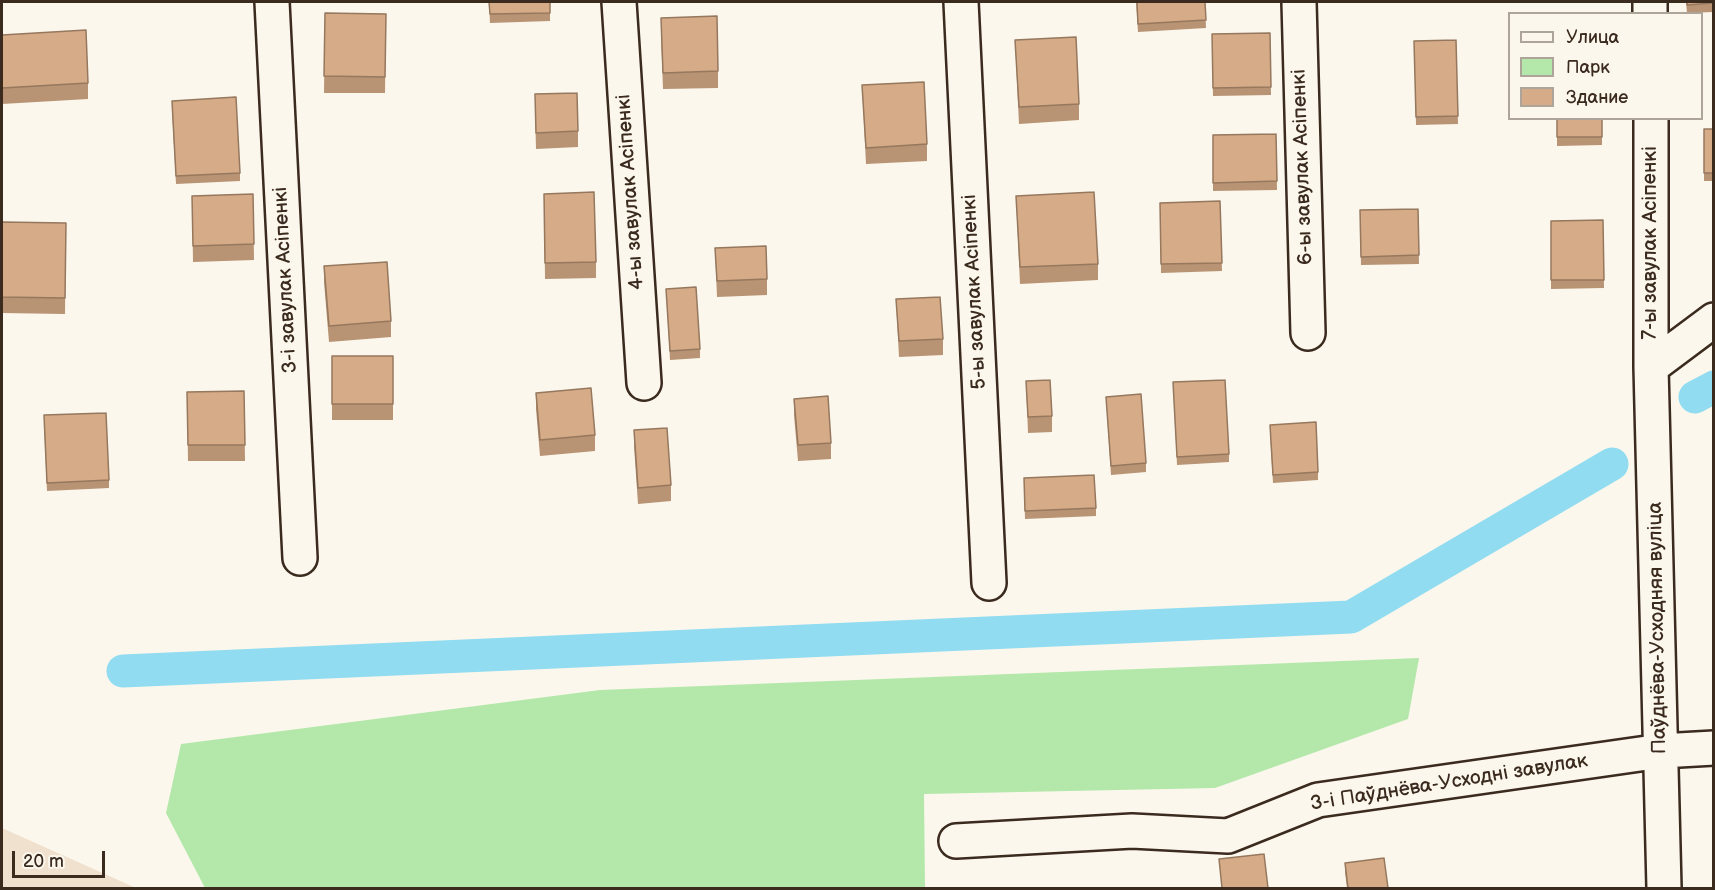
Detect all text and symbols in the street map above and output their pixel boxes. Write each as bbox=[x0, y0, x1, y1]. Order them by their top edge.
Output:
legend bbox=[1508, 12, 1703, 120]
text: Улица bbox=[1566, 27, 1619, 48]
text: Парк bbox=[1566, 57, 1610, 78]
street label: 6-ы завулак Асіпенкі bbox=[1288, 69, 1318, 265]
text: Здание bbox=[1566, 87, 1628, 108]
street label: 4-ы завулак Асіпенкі bbox=[612, 93, 650, 291]
street label: 7-ы завулак Асіпенкі bbox=[1639, 146, 1663, 340]
street label: 3-і завулак Асіпенкі bbox=[269, 186, 303, 374]
street label: 5-ы завулак Асіпенкі bbox=[958, 194, 992, 390]
street label: Паўднёва-Усходняя вуліца bbox=[1644, 502, 1672, 754]
street label: 3-і Паўднёва-Усходні завулак bbox=[1309, 749, 1589, 817]
scale bar bbox=[15, 839, 108, 877]
text: 20 m bbox=[23, 851, 64, 872]

